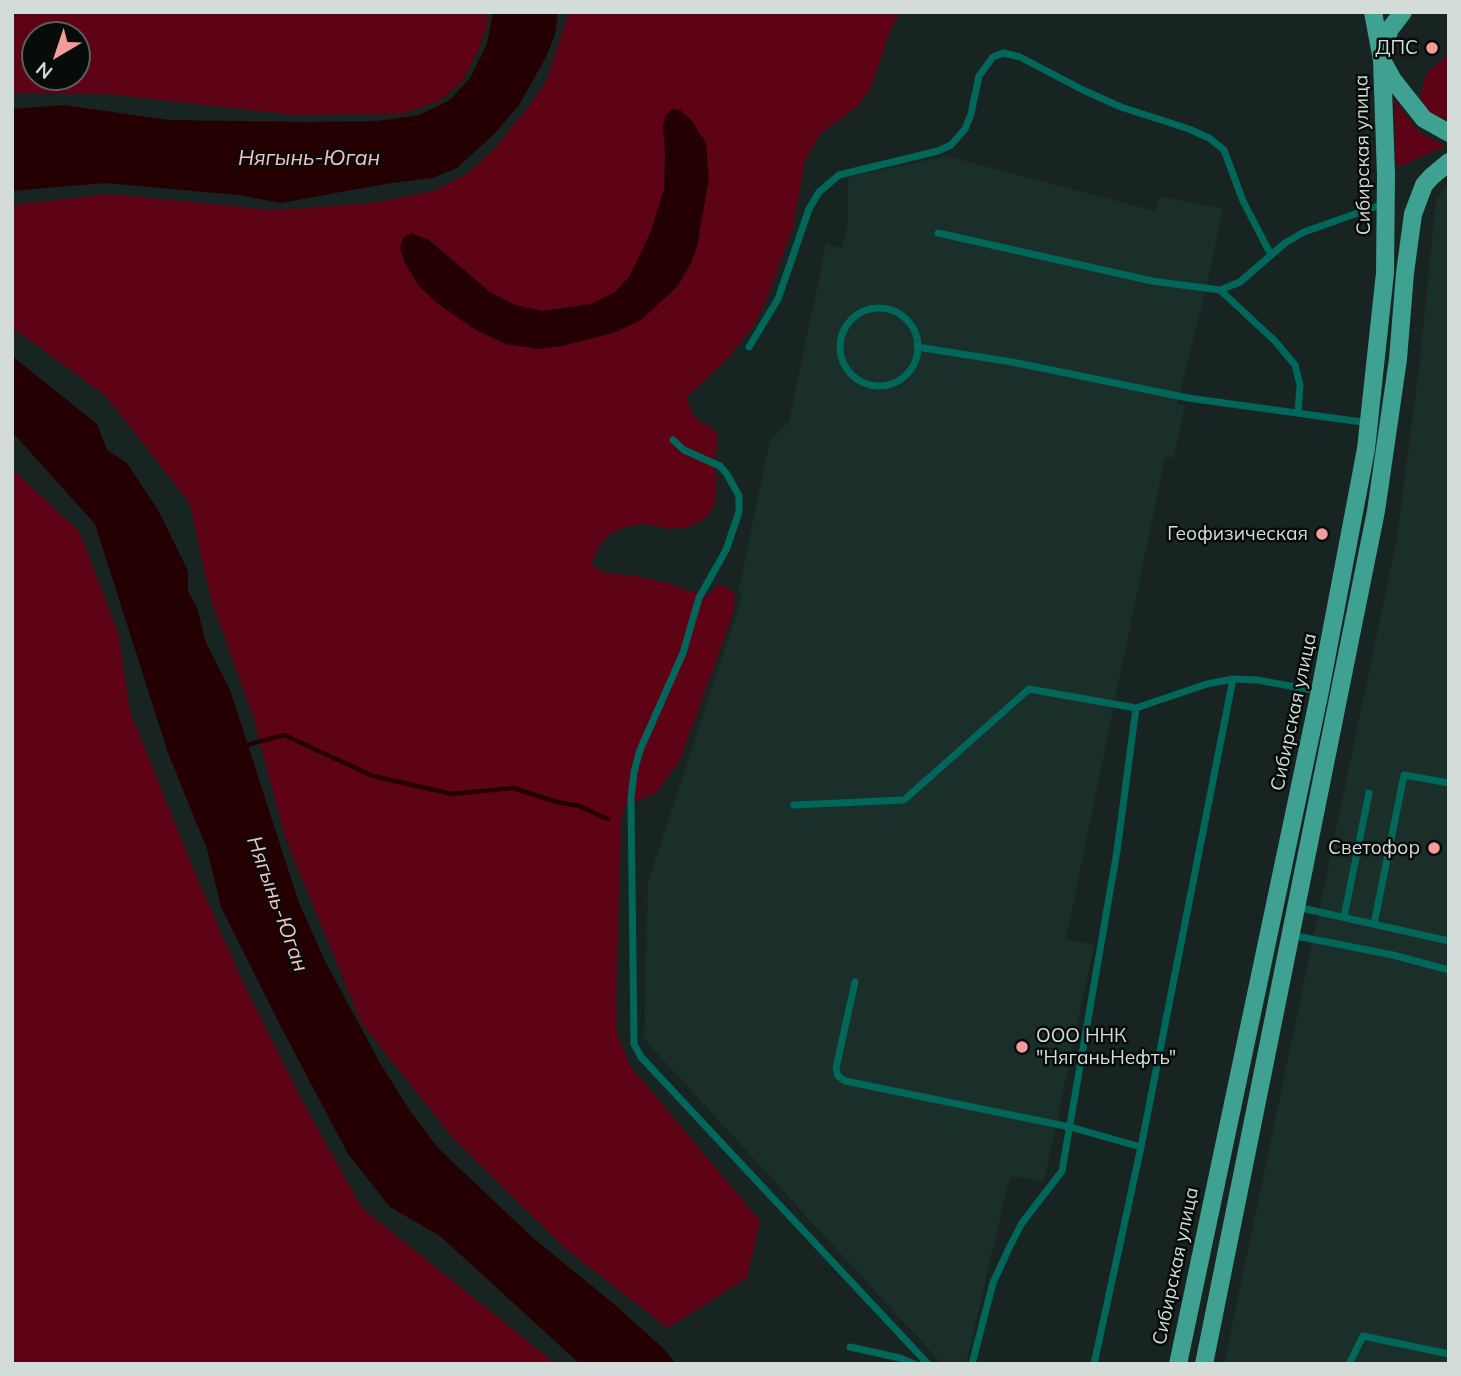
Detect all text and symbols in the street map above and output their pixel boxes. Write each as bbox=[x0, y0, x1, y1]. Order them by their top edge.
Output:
north arrow bbox=[21, 21, 91, 91]
place label: ДПС bbox=[1375, 37, 1418, 59]
marker: ДПС bbox=[1424, 40, 1440, 56]
text: N bbox=[31, 57, 57, 85]
street label: Сибирская улица bbox=[1350, 75, 1376, 235]
water label: Нягынь-Юган bbox=[238, 146, 380, 172]
place label: Геофизическая bbox=[1167, 523, 1308, 545]
marker: Геофизическая bbox=[1314, 526, 1330, 542]
street label: Сибирская улица bbox=[1266, 631, 1322, 793]
water label: Нягынь-Юган bbox=[241, 833, 313, 975]
place label: Светофор bbox=[1328, 837, 1420, 859]
marker: Светофор bbox=[1426, 840, 1442, 856]
place label: ООО ННК "НяганьНефть" bbox=[1036, 1025, 1176, 1069]
marker: ООО ННК "НяганьНефть" bbox=[1014, 1039, 1030, 1055]
street label: Сибирская улица bbox=[1148, 1185, 1204, 1347]

